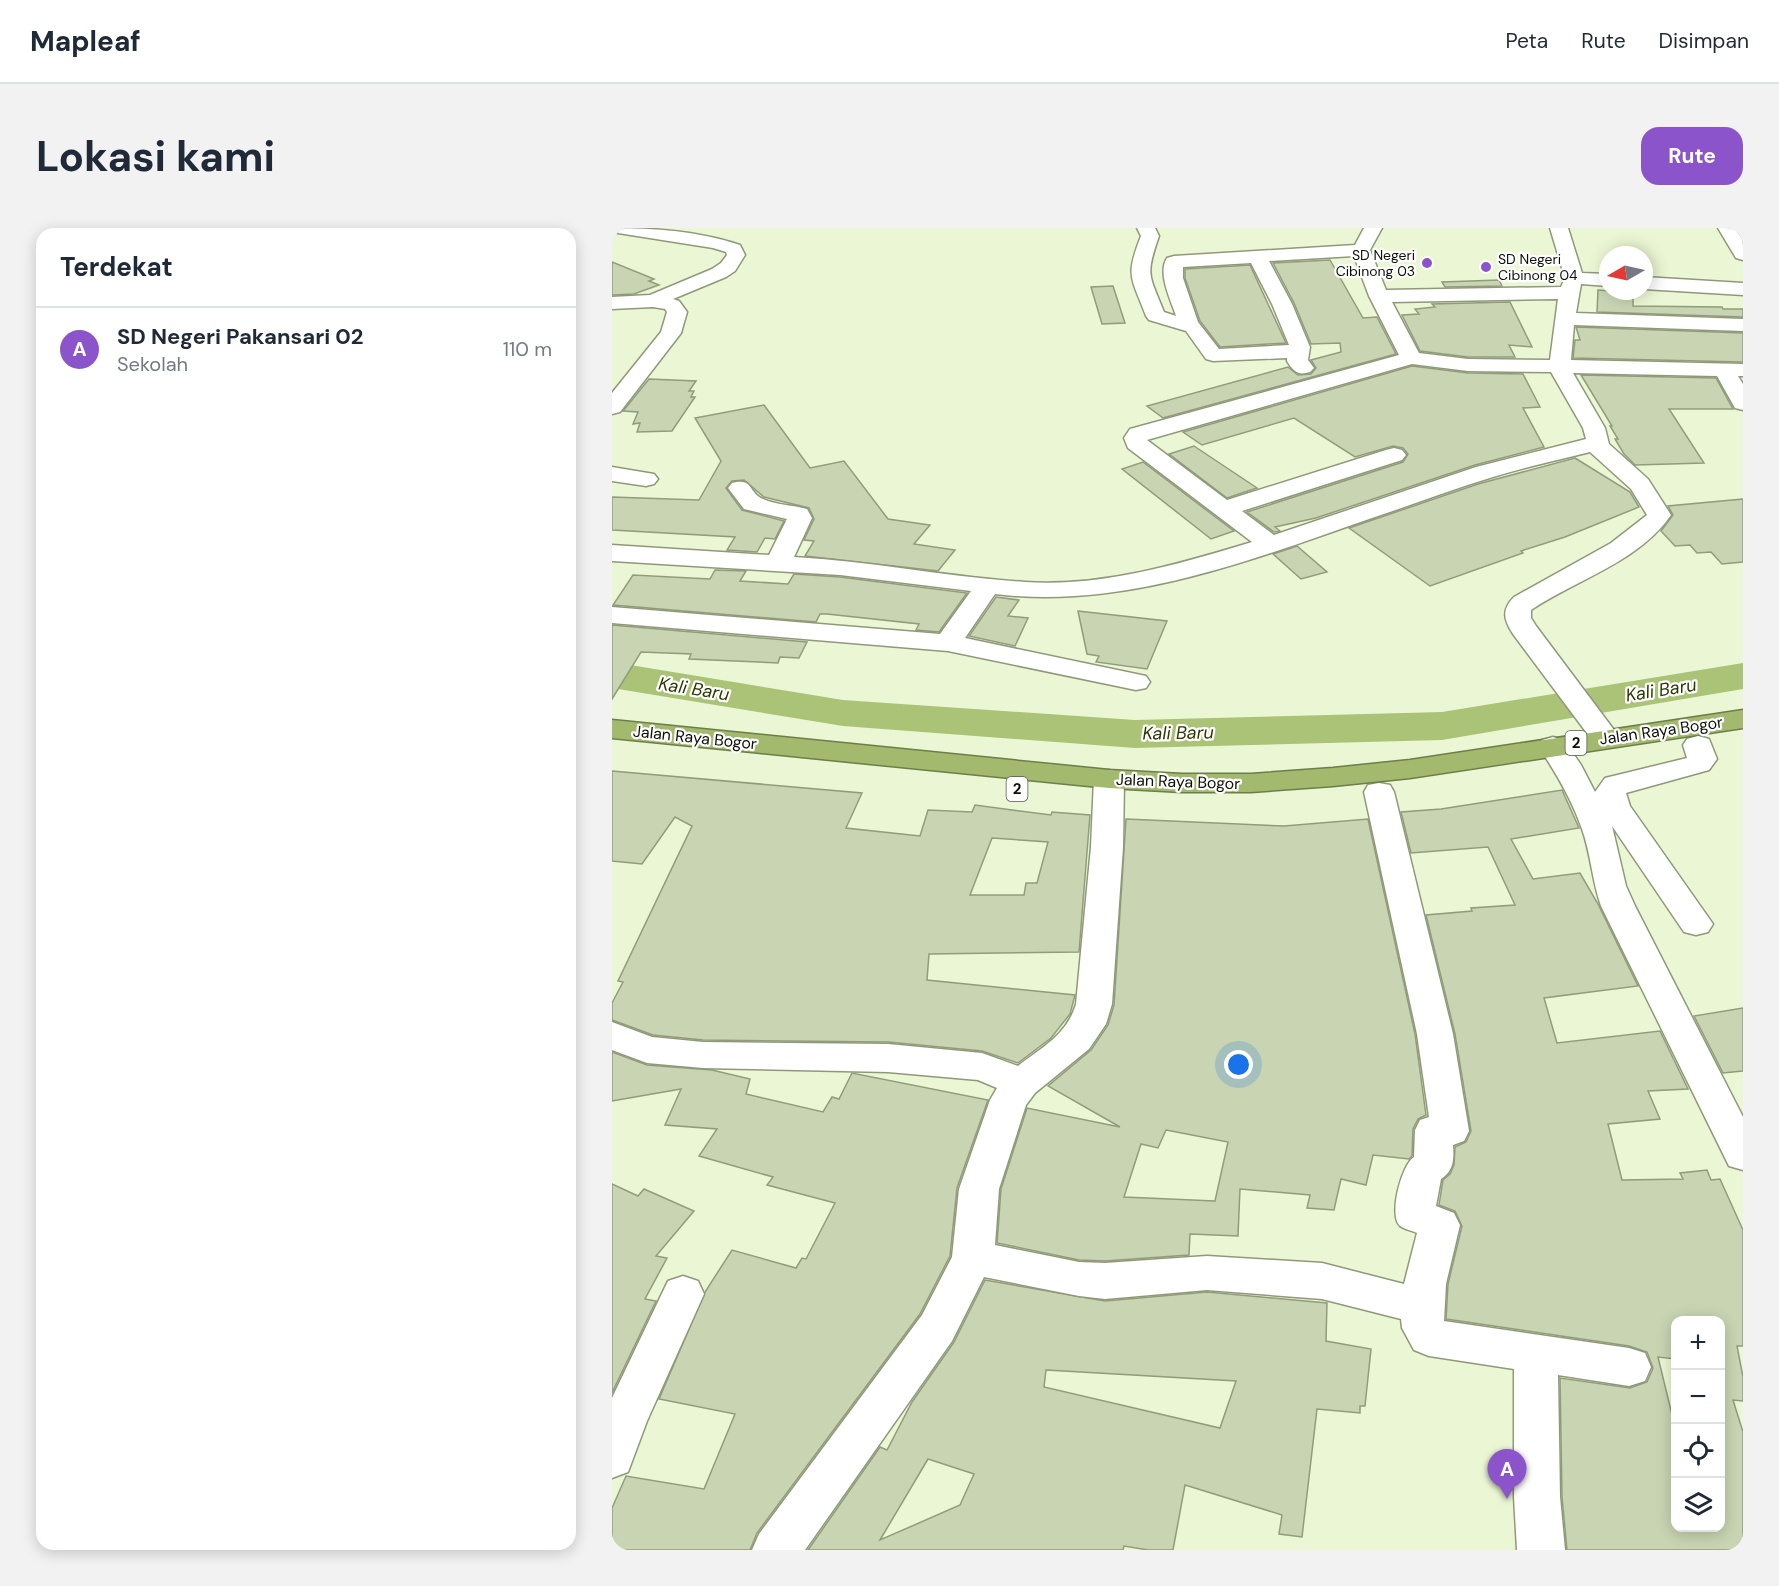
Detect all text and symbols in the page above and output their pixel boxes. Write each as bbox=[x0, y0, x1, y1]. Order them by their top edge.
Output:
text: Mapleaf bbox=[30, 23, 141, 60]
text: Peta bbox=[1505, 27, 1548, 55]
text: Rute bbox=[1581, 27, 1626, 55]
text: Disimpan bbox=[1659, 27, 1749, 55]
button: Rute bbox=[1641, 127, 1743, 185]
text: Lokasi kami bbox=[36, 129, 275, 184]
place label: SD Negeri Cibinong 03 bbox=[1336, 246, 1415, 280]
north arrow bbox=[1599, 246, 1653, 300]
text: Terdekat bbox=[60, 250, 173, 284]
place label: SD Negeri Cibinong 04 bbox=[1498, 250, 1578, 284]
marker: SD Negeri Cibinong 03 bbox=[1420, 256, 1434, 270]
marker: SD Negeri Cibinong 04 bbox=[1479, 260, 1493, 274]
text: SD Negeri Pakansari 02 bbox=[117, 322, 363, 351]
text: A bbox=[72, 336, 87, 362]
text: 110 m bbox=[503, 336, 552, 362]
text: Sekolah bbox=[117, 351, 188, 377]
water label: Kali Baru bbox=[657, 672, 731, 706]
water label: Kali Baru bbox=[1624, 673, 1698, 707]
street label: Jalan Raya Bogor bbox=[1598, 711, 1724, 750]
water label: Kali Baru bbox=[1142, 720, 1214, 746]
street label: Jalan Raya Bogor bbox=[632, 721, 758, 754]
road number: 2 bbox=[1566, 731, 1586, 755]
street label: Jalan Raya Bogor bbox=[1115, 769, 1241, 794]
road number: 2 bbox=[1006, 777, 1028, 801]
your location bbox=[1224, 1050, 1253, 1079]
map controls bbox=[1671, 1316, 1725, 1532]
button: + bbox=[1671, 1316, 1725, 1370]
button: − bbox=[1671, 1370, 1725, 1424]
button: locate bbox=[1671, 1424, 1725, 1478]
pin: A bbox=[1488, 1450, 1526, 1499]
button: layers bbox=[1671, 1478, 1725, 1532]

